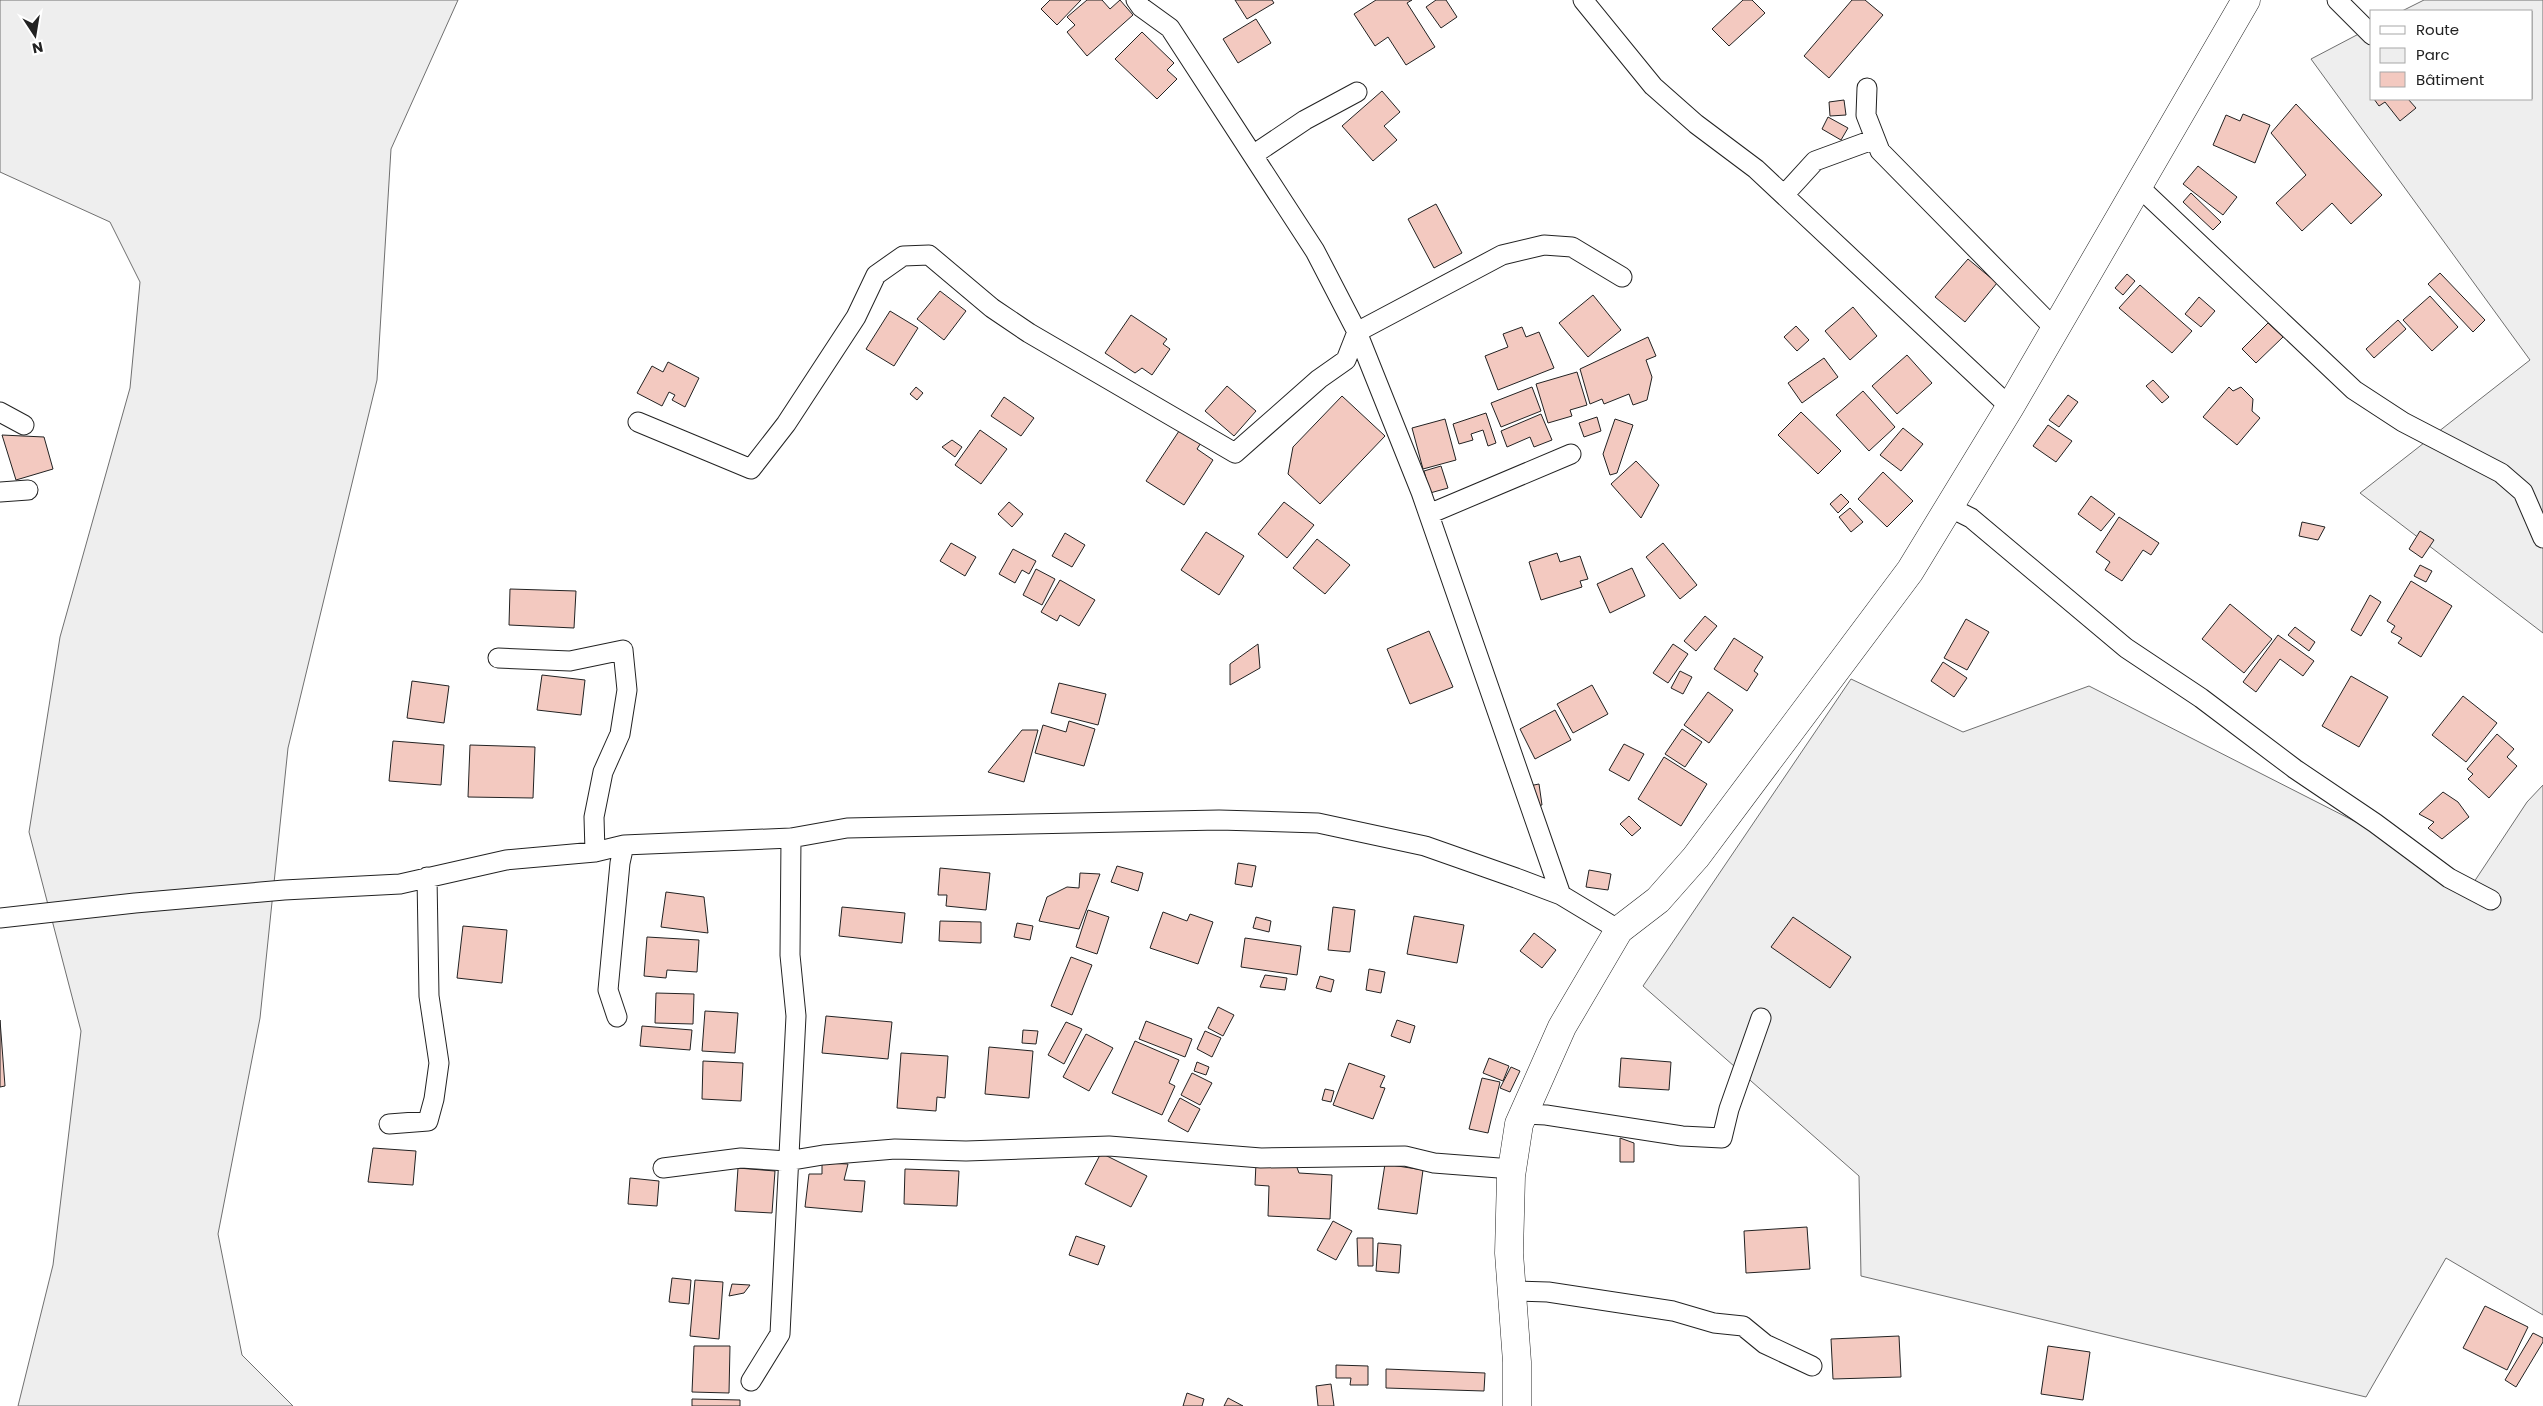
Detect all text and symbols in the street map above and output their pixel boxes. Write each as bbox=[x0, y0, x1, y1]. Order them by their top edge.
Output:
north arrow bbox=[10, 10, 60, 60]
legend bbox=[2370, 10, 2533, 100]
text: Route bbox=[2416, 19, 2459, 40]
text: N bbox=[30, 37, 45, 59]
text: Parc bbox=[2416, 44, 2450, 65]
text: Bâtiment bbox=[2416, 69, 2484, 90]

